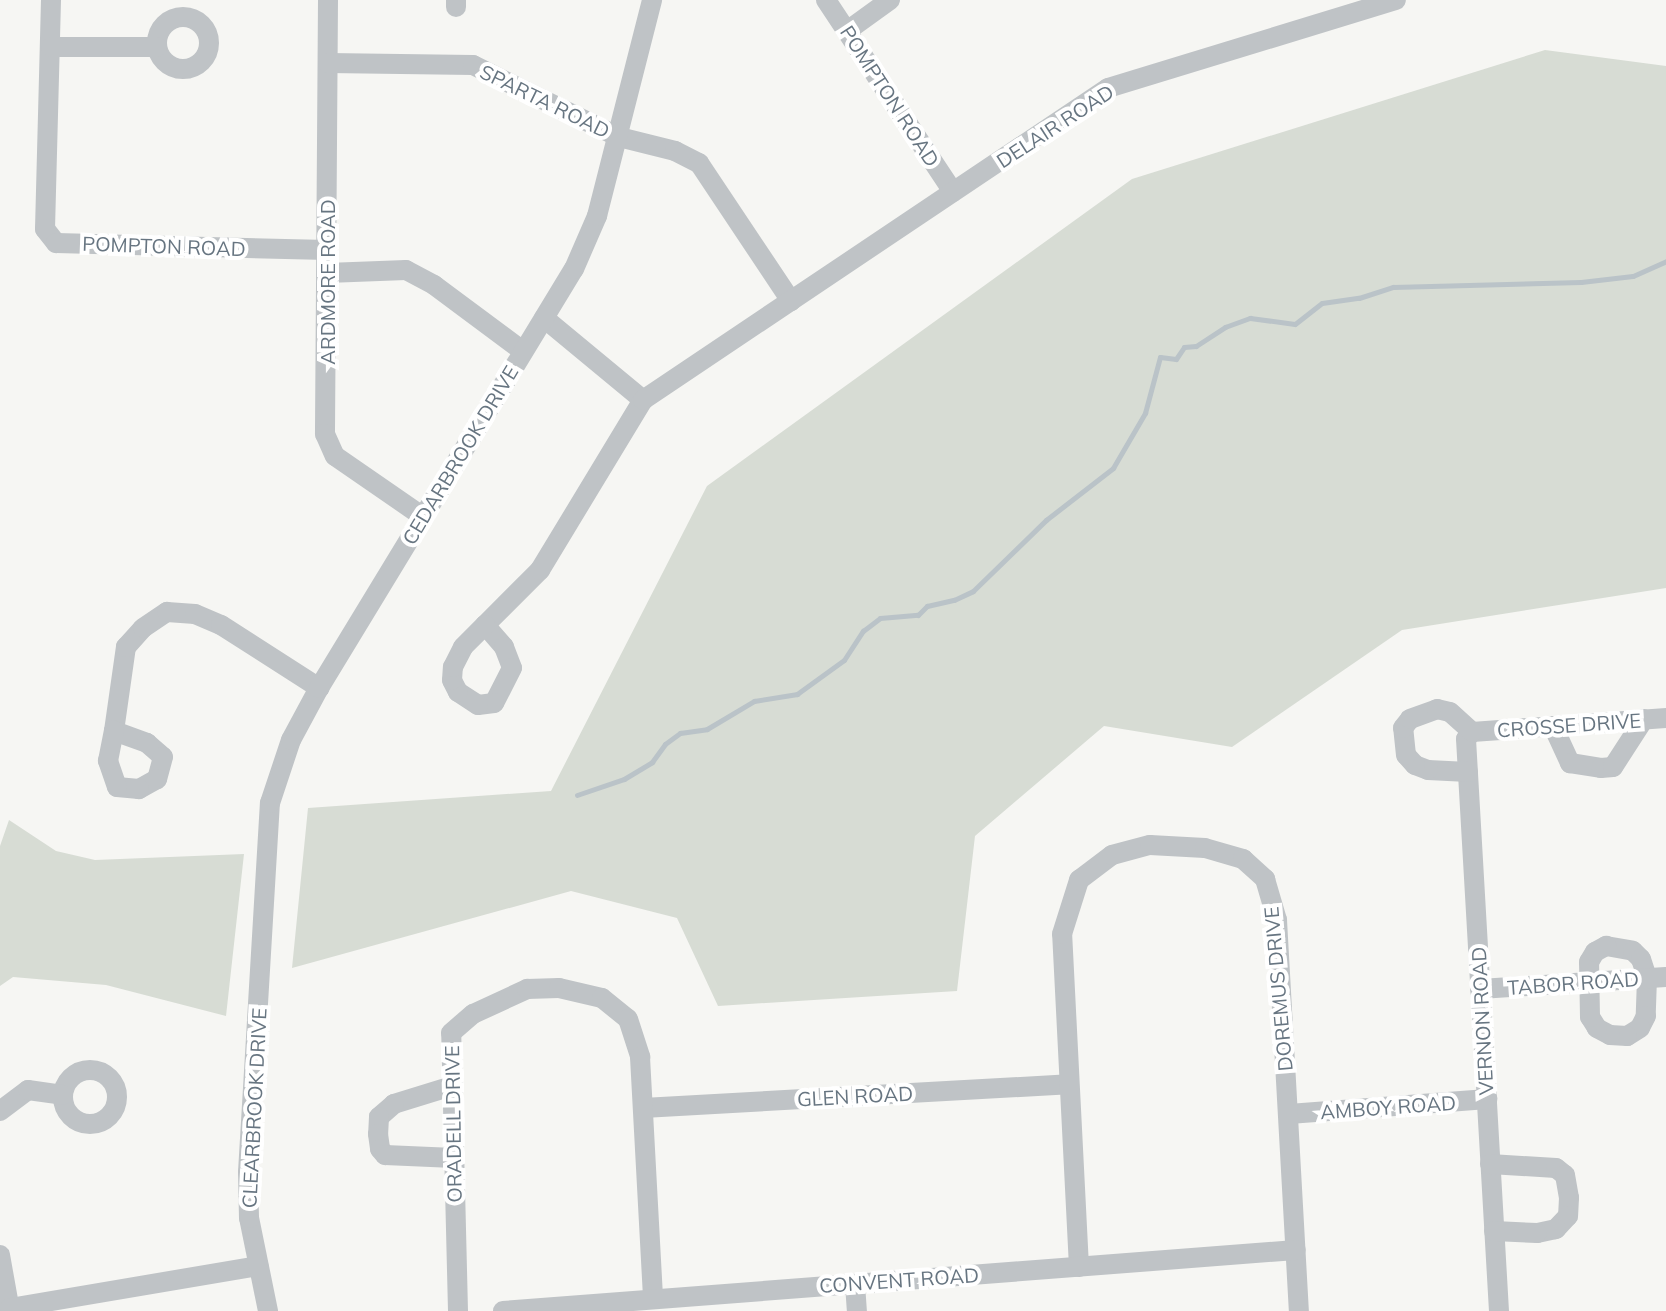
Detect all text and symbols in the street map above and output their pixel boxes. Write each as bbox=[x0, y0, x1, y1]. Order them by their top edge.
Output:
street label: POMPTON ROAD bbox=[835, 21, 945, 171]
street label: SPARTA ROAD bbox=[476, 59, 614, 143]
street label: DELAIR ROAD bbox=[992, 79, 1118, 173]
street label: ARDMORE ROAD bbox=[315, 199, 339, 365]
street label: POMPTON ROAD bbox=[82, 231, 246, 261]
street label: CEDARBROOK DRIVE bbox=[397, 361, 523, 549]
street label: CROSSE DRIVE bbox=[1496, 708, 1642, 742]
street label: DOREMUS DRIVE bbox=[1259, 906, 1297, 1072]
street label: VERNON ROAD bbox=[1466, 946, 1498, 1096]
street label: TABOR ROAD bbox=[1506, 966, 1640, 1000]
street label: CLEARBROOK DRIVE bbox=[237, 1007, 271, 1209]
street label: ORADELL DRIVE bbox=[440, 1045, 466, 1203]
street label: GLEN ROAD bbox=[796, 1081, 914, 1111]
street label: AMBOY ROAD bbox=[1319, 1090, 1457, 1124]
street label: CONVENT ROAD bbox=[818, 1262, 980, 1298]

